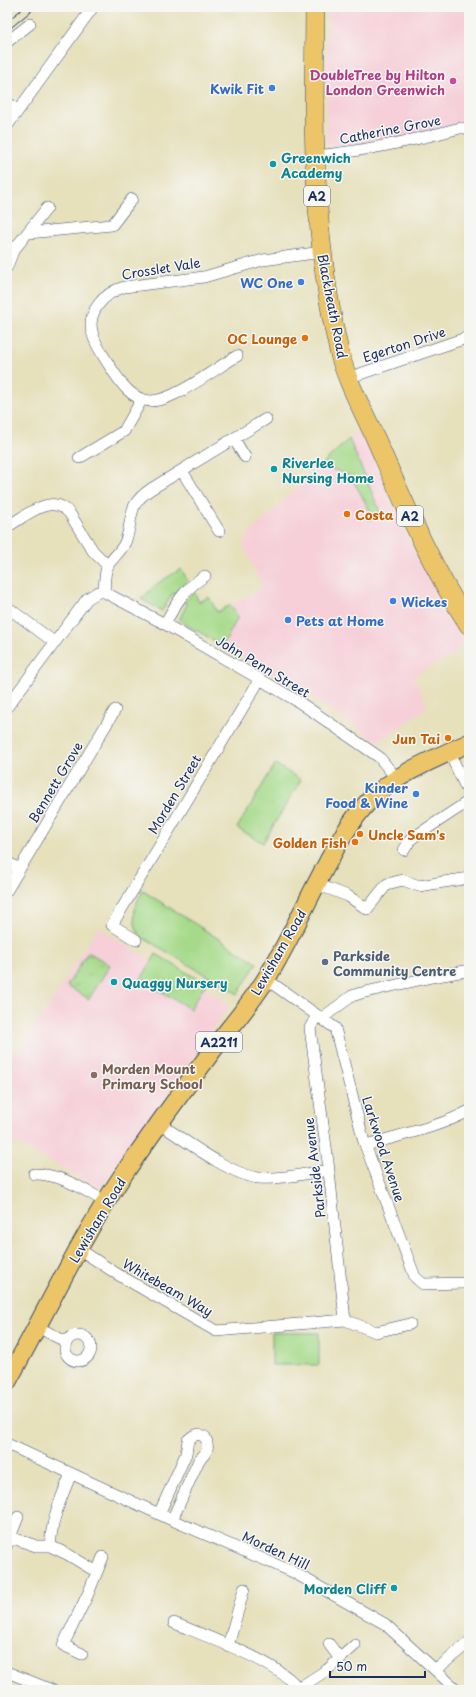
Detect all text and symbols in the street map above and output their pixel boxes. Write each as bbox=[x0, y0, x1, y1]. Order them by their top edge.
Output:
place label: DoubleTree by Hilton London Greenwich bbox=[310, 65, 445, 99]
marker: DoubleTree by Hilton London Greenwich bbox=[448, 76, 458, 86]
place label: Kwik Fit bbox=[210, 79, 264, 98]
marker: Kwik Fit bbox=[267, 83, 277, 93]
street label: Catherine Grove bbox=[338, 110, 442, 148]
place label: Greenwich Academy bbox=[280, 148, 351, 182]
marker: Greenwich Academy bbox=[268, 159, 278, 169]
road number: A2 bbox=[304, 186, 330, 206]
street label: Crosslet Vale bbox=[120, 252, 202, 284]
street label: Blackheath Road bbox=[314, 252, 353, 360]
place label: WC One bbox=[240, 273, 294, 292]
marker: WC One bbox=[296, 277, 306, 287]
street label: Egerton Drive bbox=[360, 322, 448, 366]
place label: OC Lounge bbox=[227, 329, 297, 348]
marker: OC Lounge bbox=[300, 333, 310, 343]
place label: Riverlee Nursing Home bbox=[282, 453, 374, 487]
marker: Riverlee Nursing Home bbox=[269, 464, 279, 474]
place label: Costa bbox=[355, 505, 394, 524]
road number: A2 bbox=[397, 506, 423, 526]
marker: Costa bbox=[342, 509, 352, 519]
place label: Wickes bbox=[401, 592, 447, 611]
marker: Wickes bbox=[388, 596, 398, 606]
place label: Pets at Home bbox=[296, 611, 384, 630]
marker: Pets at Home bbox=[283, 615, 293, 625]
street label: John Penn Street bbox=[212, 630, 314, 702]
place label: Jun Tai bbox=[392, 729, 440, 748]
marker: Jun Tai bbox=[443, 733, 453, 743]
street label: Bennett Grove bbox=[23, 738, 87, 826]
street label: Morden Street bbox=[143, 751, 205, 837]
place label: Kinder Food & Wine bbox=[325, 778, 409, 812]
marker: Kinder Food & Wine bbox=[411, 789, 421, 799]
place label: Uncle Sam's bbox=[368, 825, 445, 844]
marker: Uncle Sam's bbox=[355, 829, 365, 839]
place label: Golden Fish bbox=[273, 833, 347, 852]
marker: Golden Fish bbox=[350, 837, 360, 847]
street label: Lewisham Road bbox=[246, 906, 310, 998]
place label: Parkside Community Centre bbox=[333, 946, 456, 980]
marker: Parkside Community Centre bbox=[320, 957, 330, 967]
place label: Quaggy Nursery bbox=[122, 973, 228, 992]
marker: Quaggy Nursery bbox=[109, 977, 119, 987]
road number: A2211 bbox=[196, 1032, 242, 1052]
place label: Morden Mount Primary School bbox=[102, 1059, 203, 1093]
marker: Morden Mount Primary School bbox=[89, 1070, 99, 1080]
street label: Larkwood Avenue bbox=[358, 1094, 410, 1204]
street label: Parkside Avenue bbox=[298, 1117, 330, 1219]
street label: Lewisham Road bbox=[64, 1174, 130, 1266]
street label: Whitebeam Way bbox=[119, 1253, 217, 1321]
street label: Morden Hill bbox=[239, 1526, 313, 1574]
place label: Morden Cliff bbox=[304, 1579, 387, 1598]
marker: Morden Cliff bbox=[389, 1583, 399, 1593]
scale bar bbox=[330, 1653, 425, 1679]
text: 50 m bbox=[336, 1657, 367, 1675]

